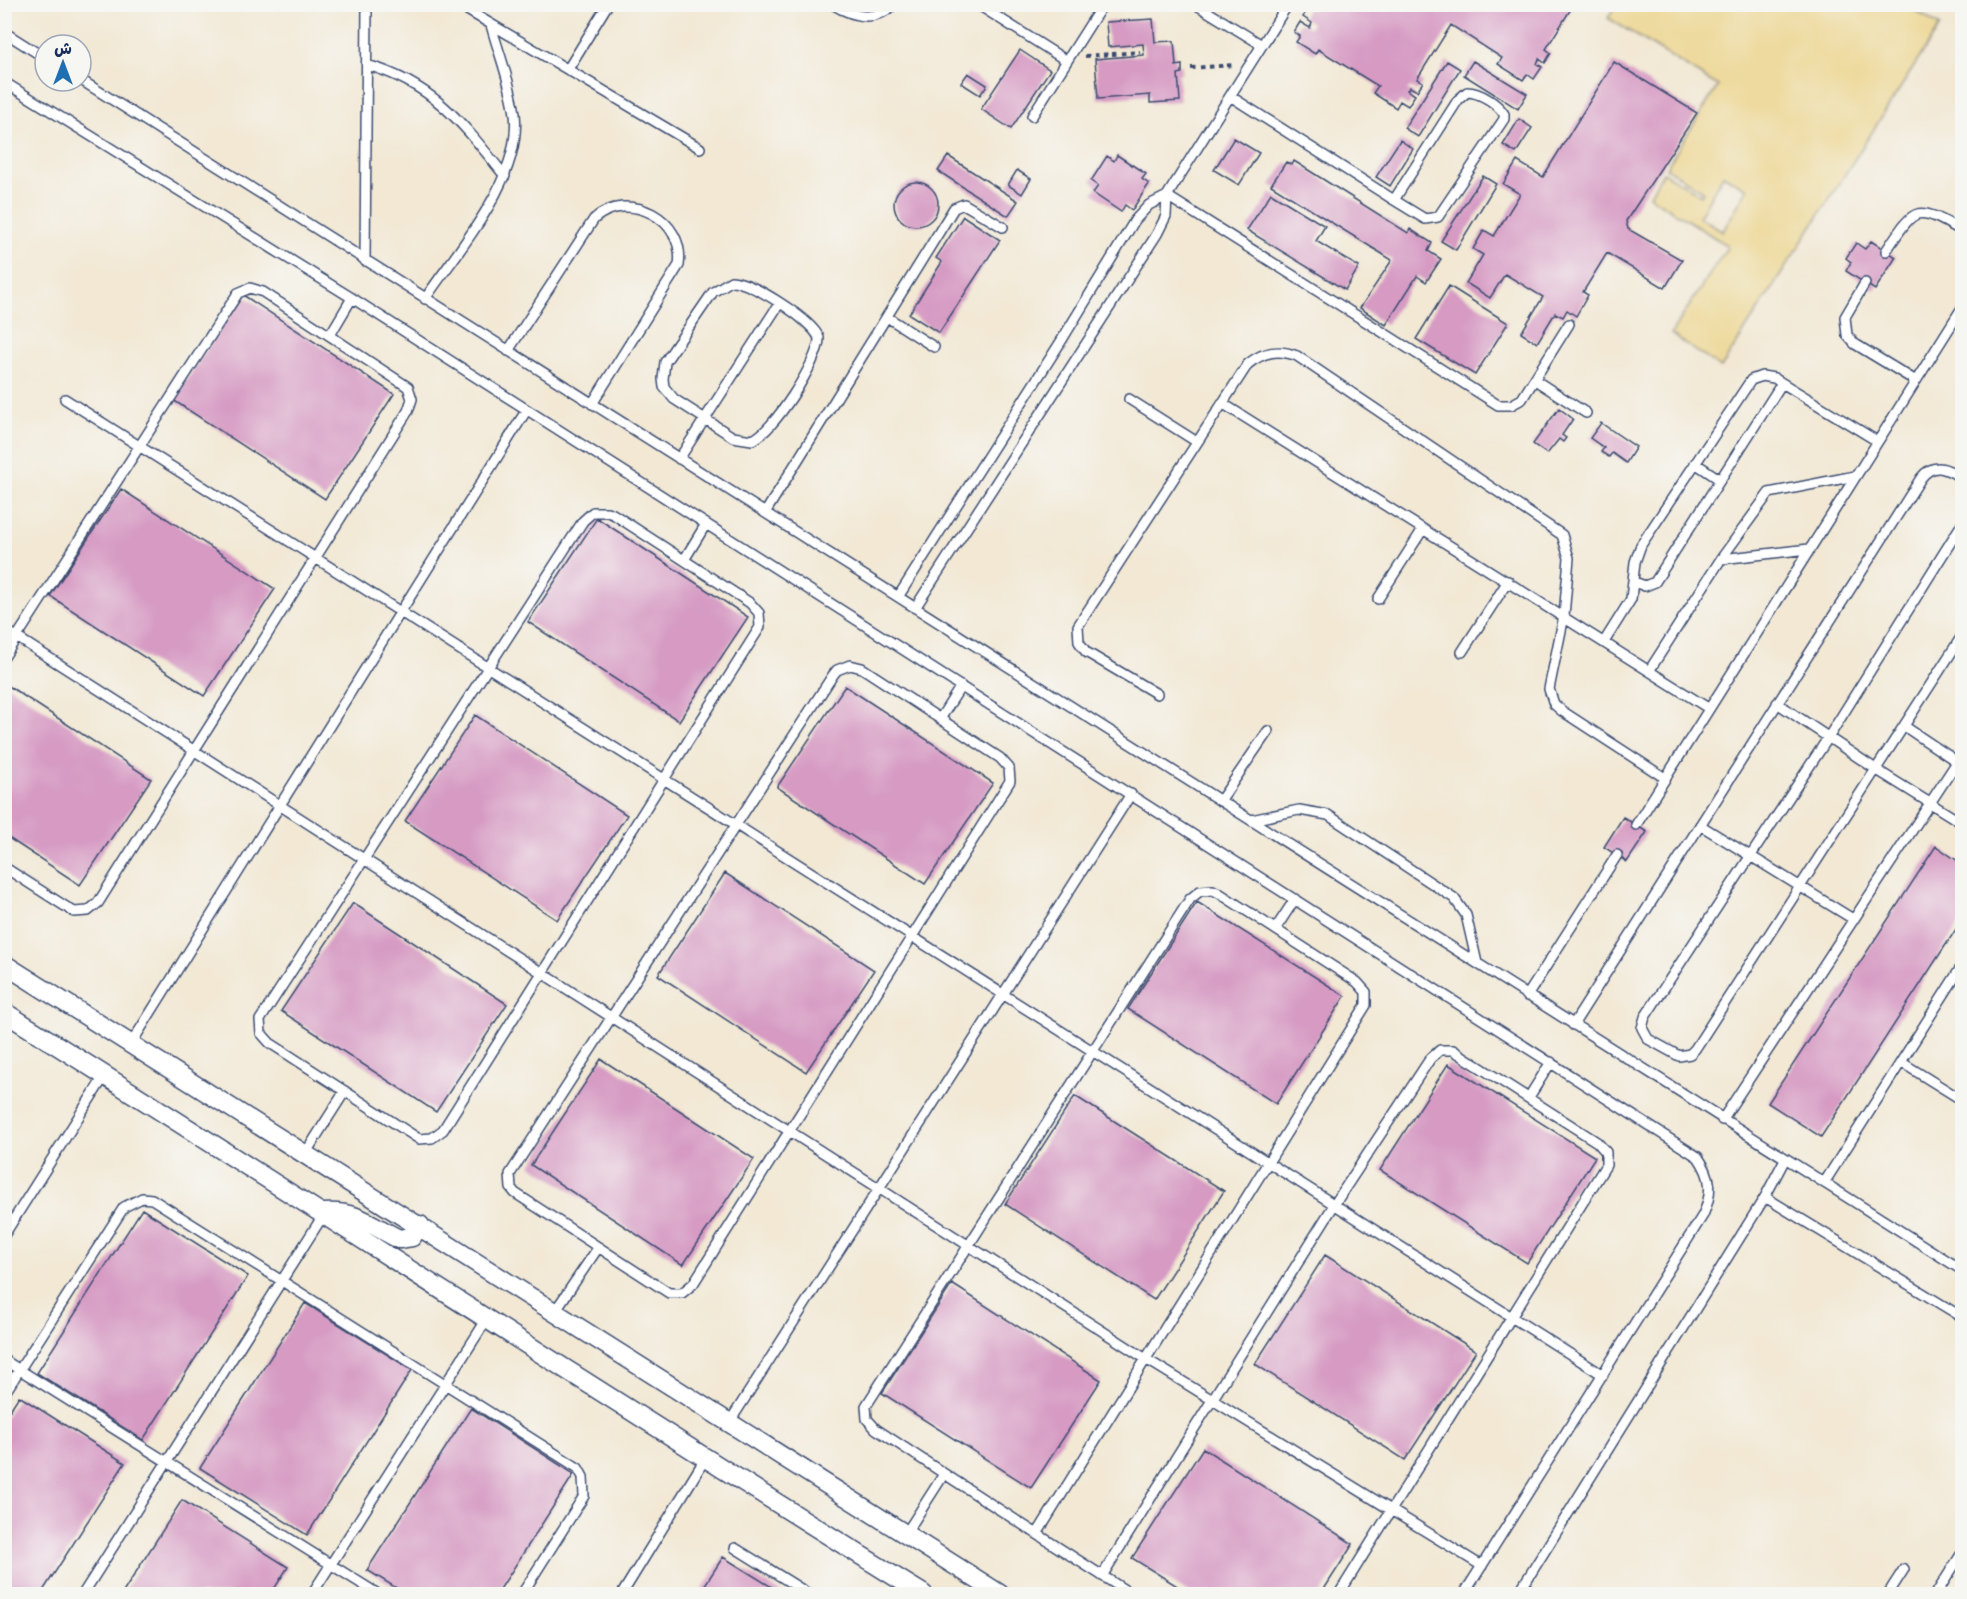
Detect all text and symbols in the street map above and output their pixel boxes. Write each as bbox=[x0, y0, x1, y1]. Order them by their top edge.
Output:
north arrow bbox=[33, 33, 93, 93]
text: ش bbox=[54, 39, 72, 62]

